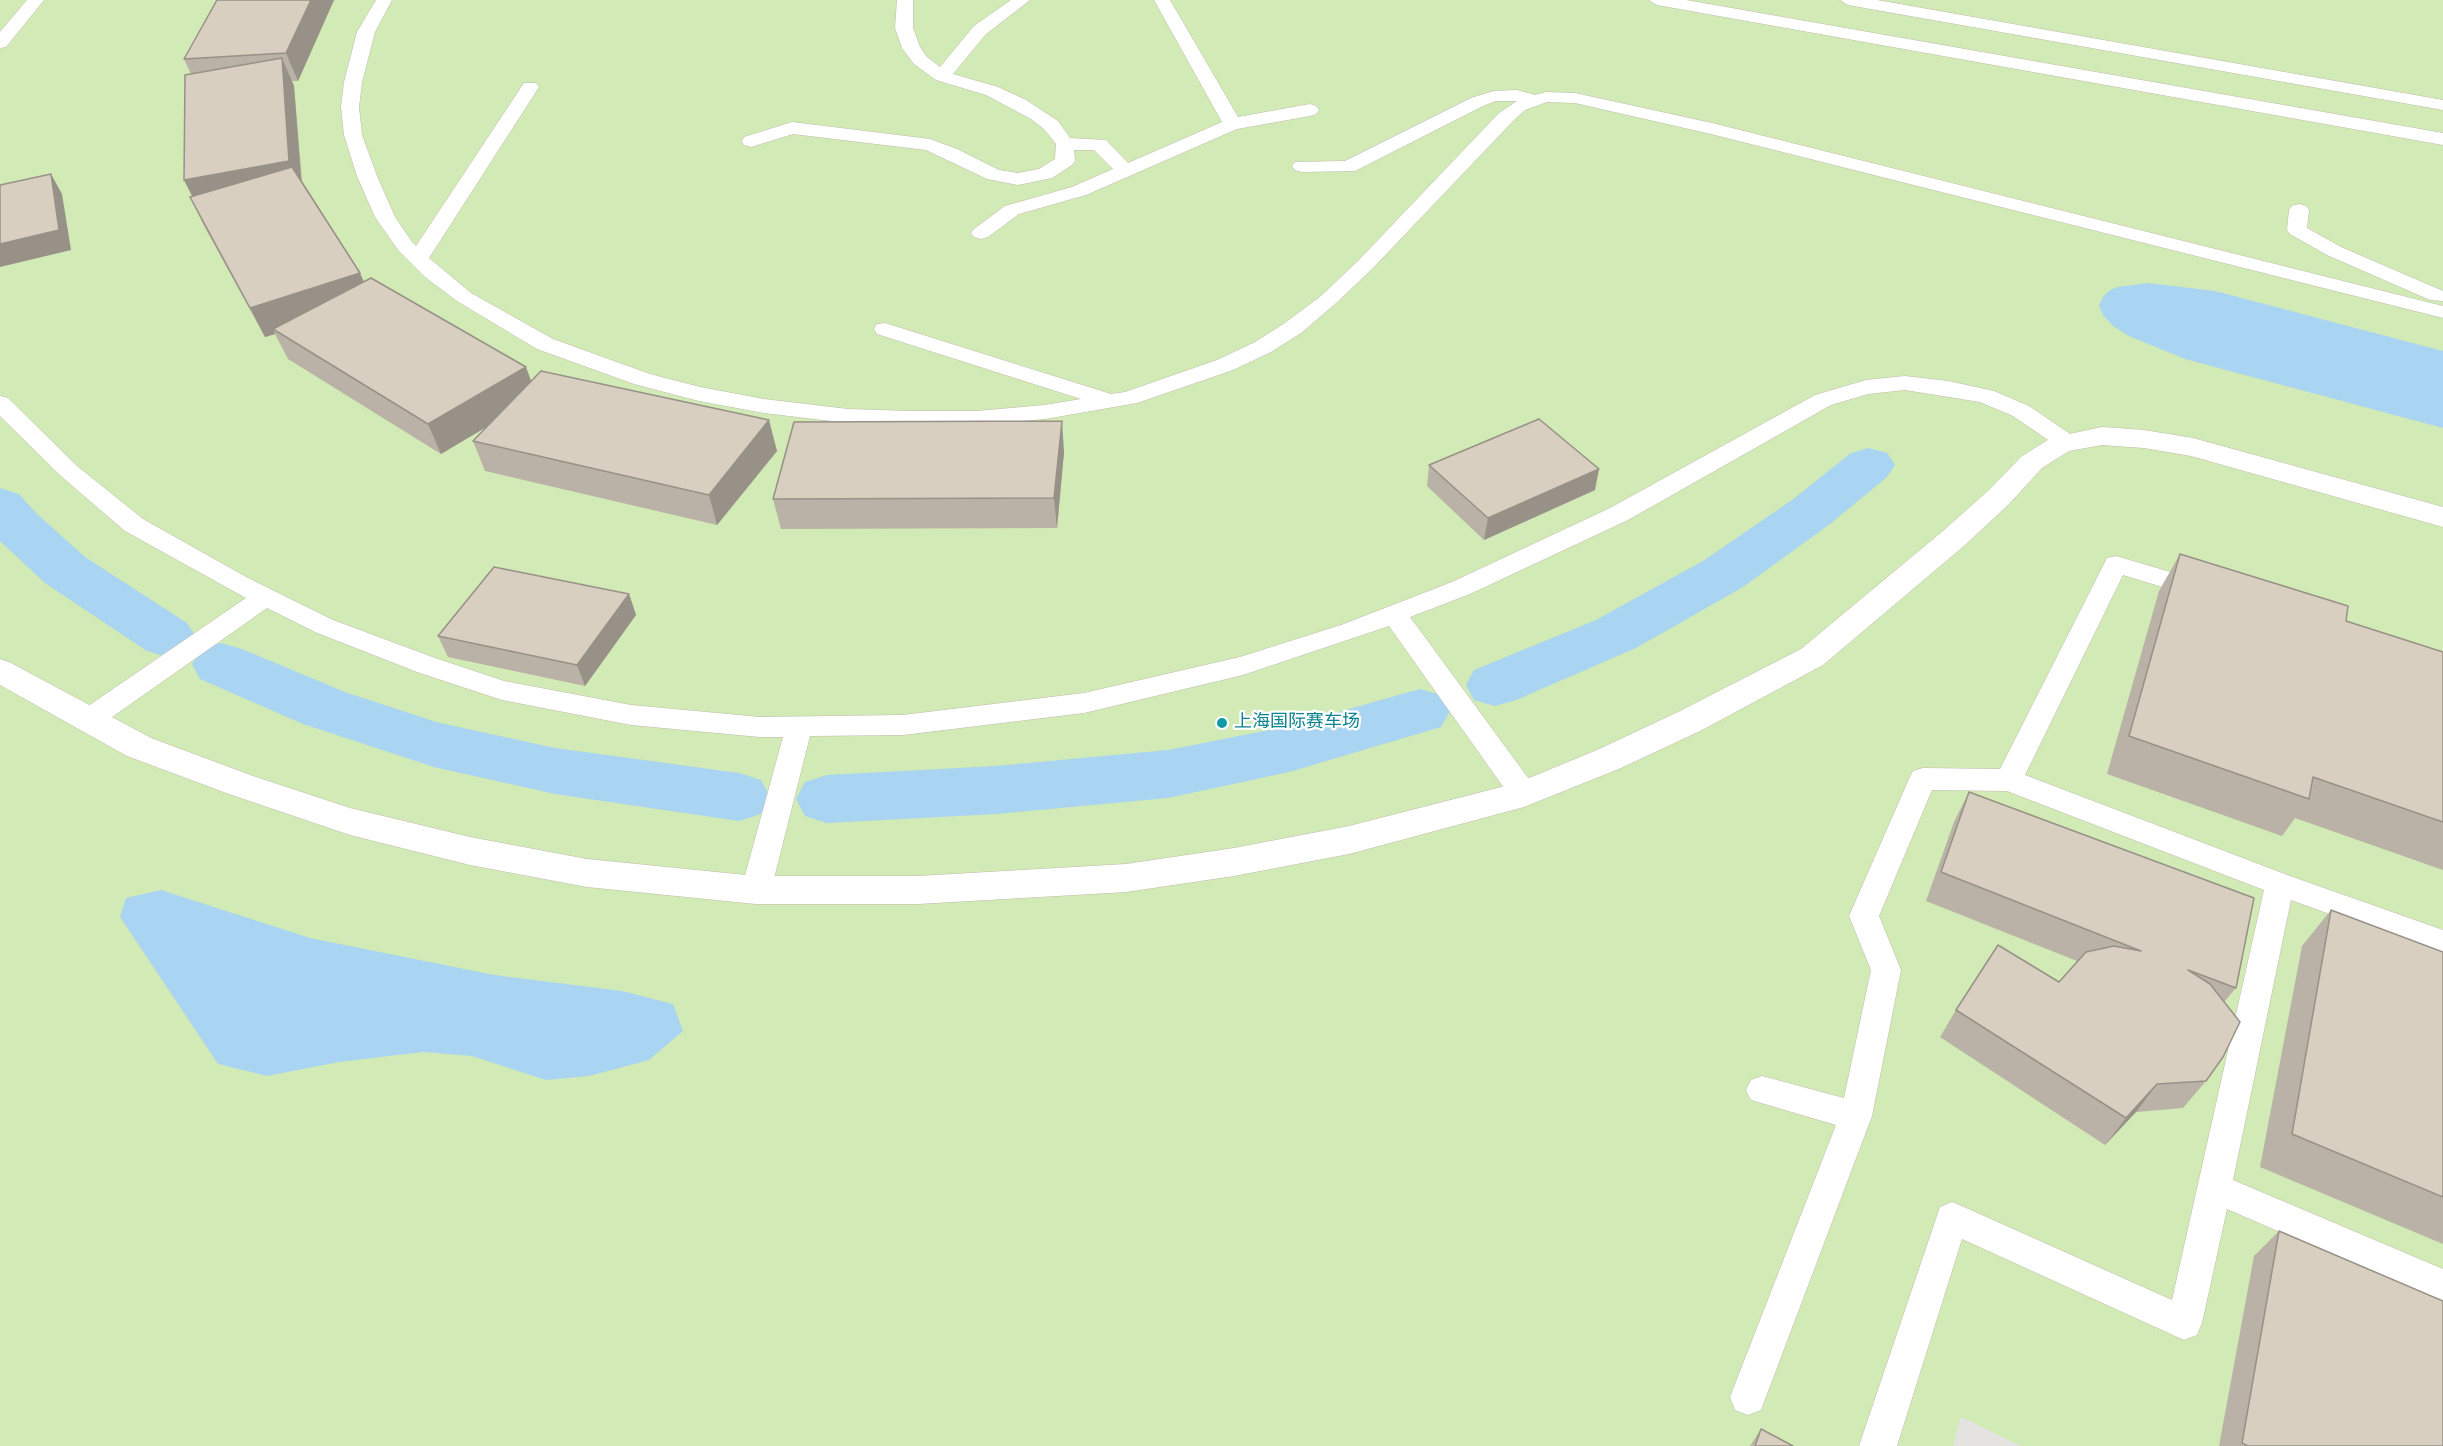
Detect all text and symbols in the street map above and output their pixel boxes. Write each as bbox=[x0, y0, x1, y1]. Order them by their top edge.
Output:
place label: 上海国际赛车场 bbox=[1234, 712, 1360, 734]
marker: 上海国际赛车场 bbox=[1215, 716, 1229, 730]

